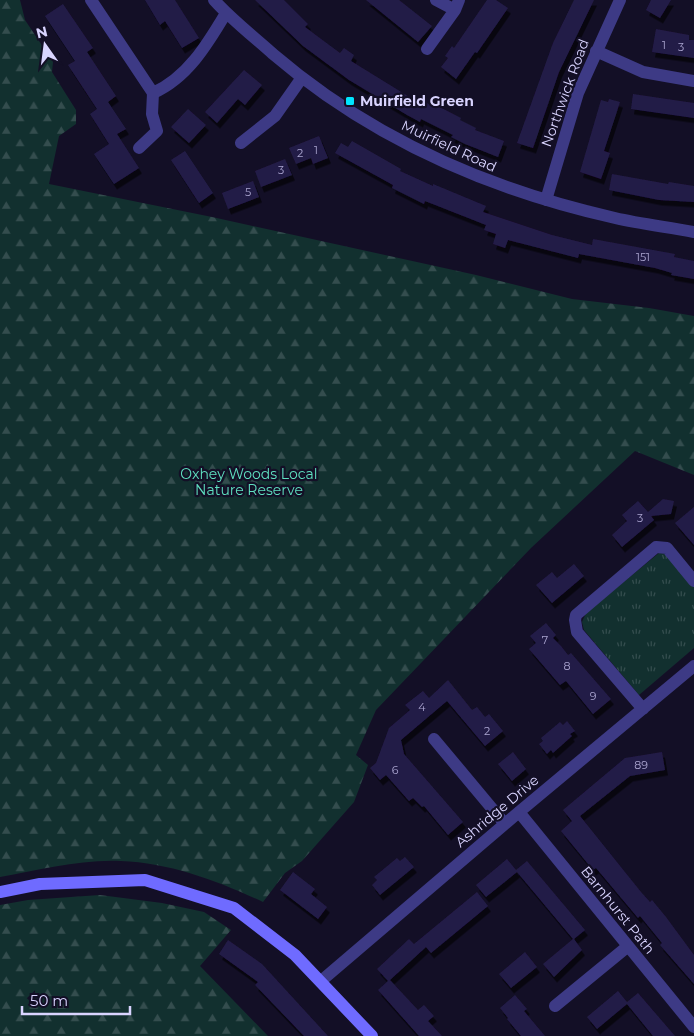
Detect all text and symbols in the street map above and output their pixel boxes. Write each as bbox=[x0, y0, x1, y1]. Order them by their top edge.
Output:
north arrow bbox=[20, 20, 70, 70]
text: N bbox=[34, 22, 50, 42]
street label: Northwick Road bbox=[537, 37, 593, 149]
house number: 1 bbox=[662, 38, 666, 52]
house number: 3 bbox=[678, 40, 684, 54]
place label: Muirfield Green bbox=[360, 92, 474, 110]
marker: Muirfield Green bbox=[344, 95, 356, 107]
street label: Muirfield Road bbox=[399, 116, 499, 176]
house number: 1 bbox=[314, 143, 318, 157]
house number: 2 bbox=[297, 146, 303, 160]
house number: 3 bbox=[278, 163, 284, 177]
house number: 5 bbox=[245, 185, 251, 199]
house number: 151 bbox=[636, 250, 650, 264]
park label: Oxhey Woods Local Nature Reserve bbox=[180, 465, 318, 499]
house number: 3 bbox=[637, 511, 643, 525]
house number: 7 bbox=[542, 633, 548, 647]
house number: 8 bbox=[563, 659, 571, 673]
house number: 9 bbox=[590, 689, 597, 703]
house number: 4 bbox=[418, 700, 426, 714]
house number: 2 bbox=[484, 724, 490, 738]
house number: 89 bbox=[634, 758, 648, 772]
house number: 6 bbox=[392, 763, 399, 777]
street label: Ashridge Drive bbox=[452, 771, 542, 851]
street label: Barnhurst Path bbox=[577, 862, 659, 958]
scale bar bbox=[22, 984, 130, 1016]
text: 50 m bbox=[30, 991, 68, 1010]

